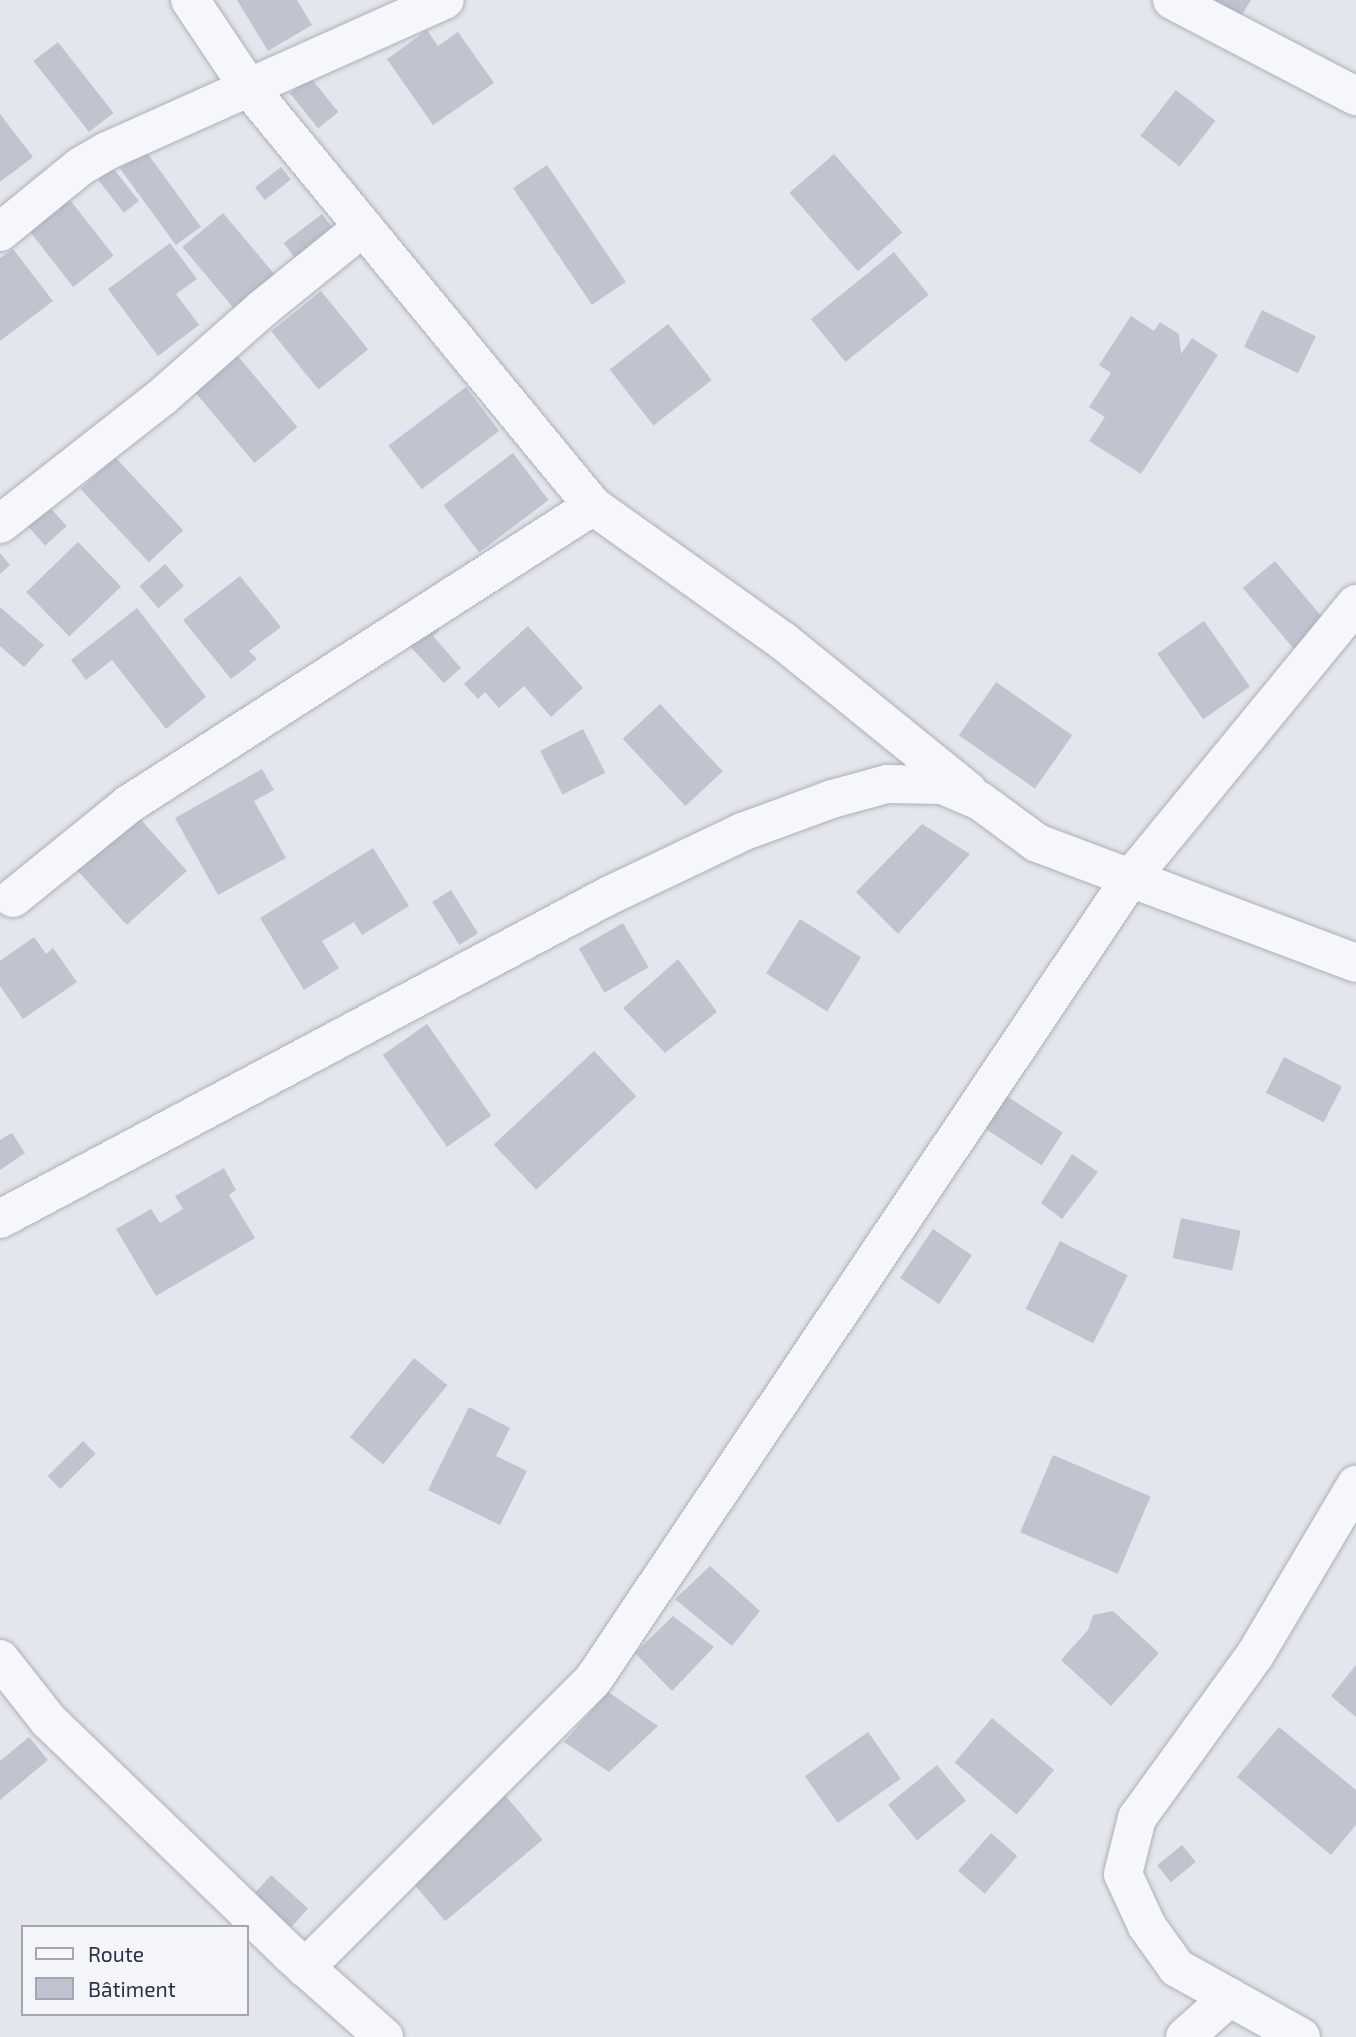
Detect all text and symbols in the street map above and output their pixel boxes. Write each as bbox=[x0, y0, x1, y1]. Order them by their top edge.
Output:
legend bbox=[21, 1925, 248, 2016]
text: Route bbox=[88, 1941, 144, 1966]
text: Bâtiment bbox=[88, 1976, 176, 2001]

